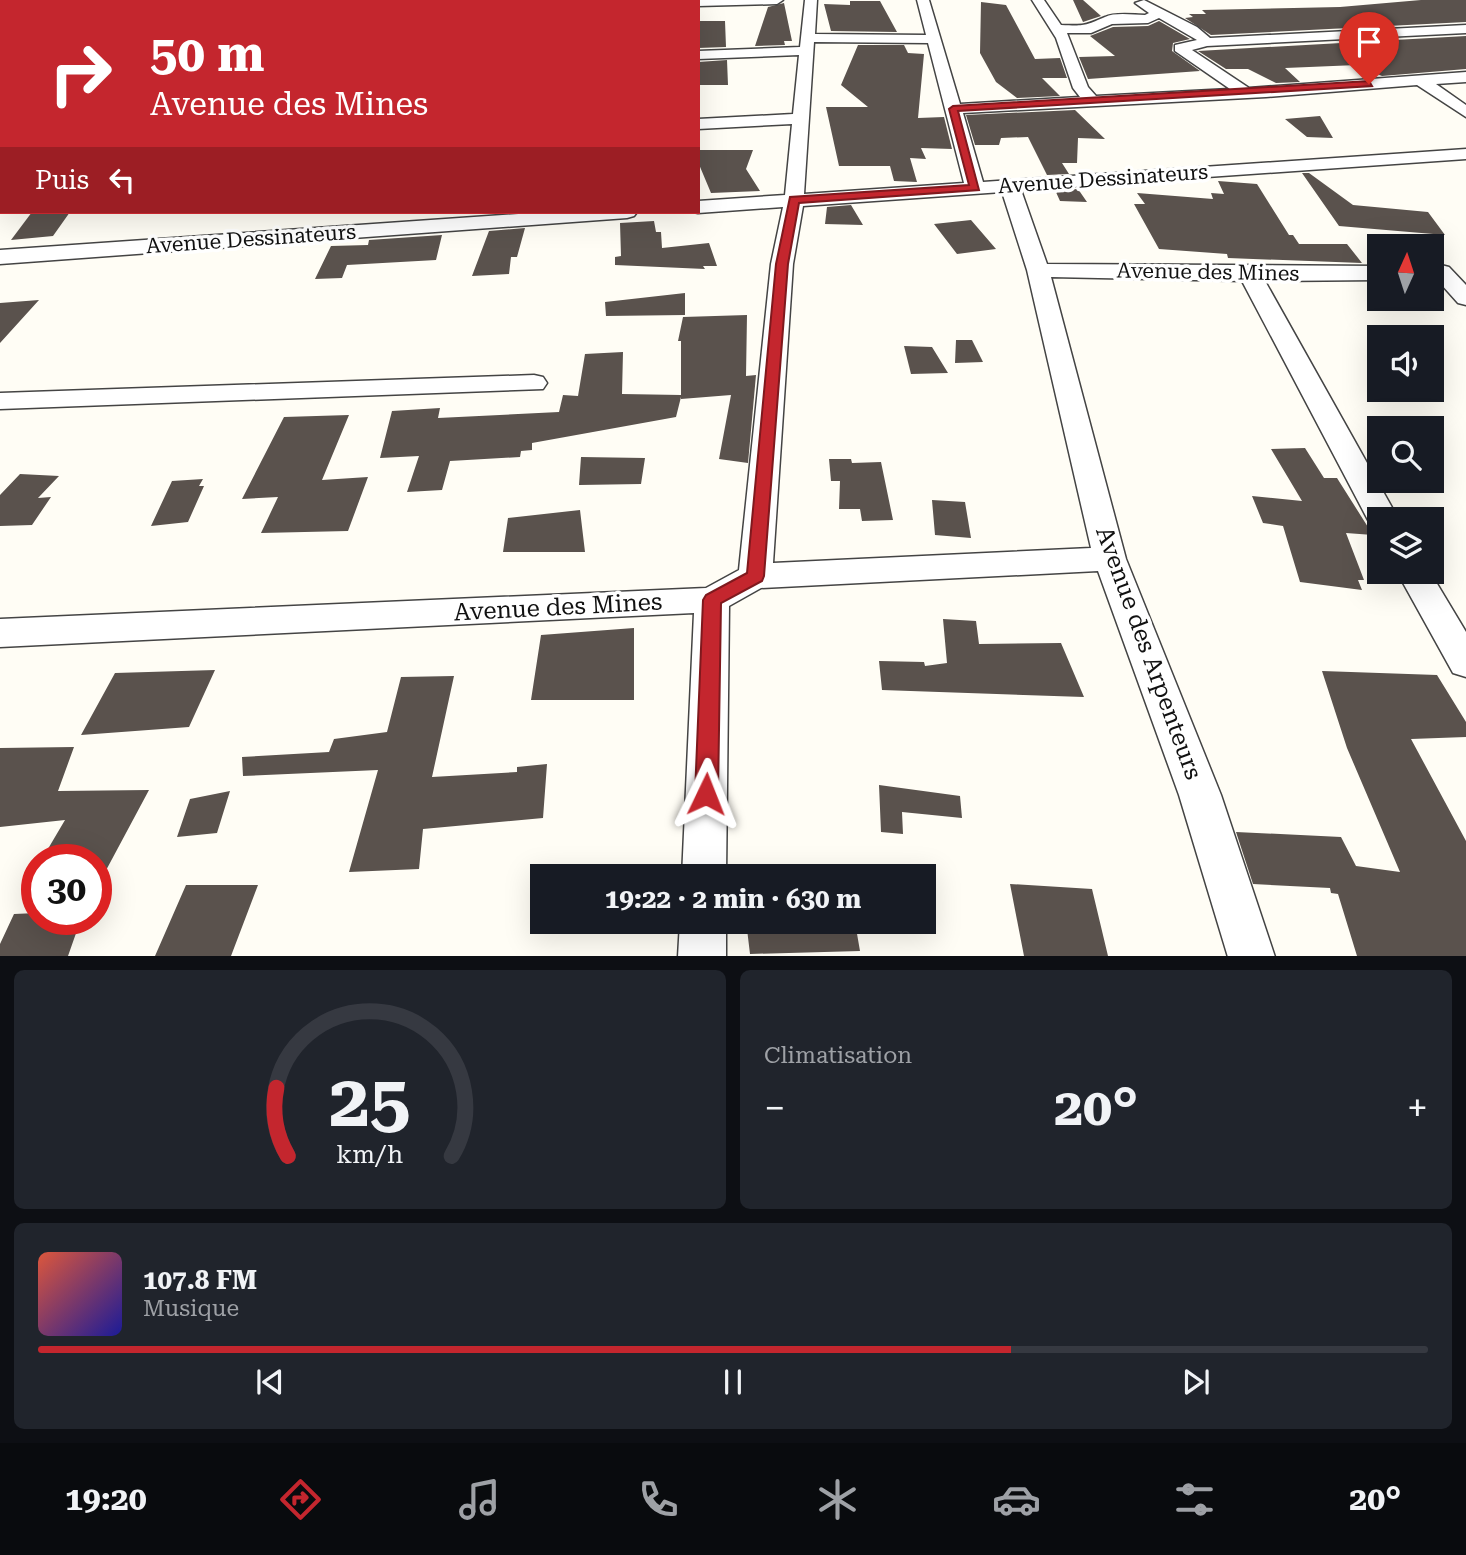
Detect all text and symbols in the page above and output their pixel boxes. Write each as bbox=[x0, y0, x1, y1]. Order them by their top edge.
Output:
pin bbox=[1339, 12.0, 1399, 84]
icon: arrive bbox=[1350, 23, 1388, 61]
text: 50 m bbox=[150, 26, 265, 83]
icon: right bbox=[35, 28, 126, 119]
text: Avenue des Mines bbox=[150, 85, 428, 123]
street label: Avenue Dessinateurs bbox=[997, 160, 1209, 198]
icon: left bbox=[103, 161, 141, 199]
text: Puis bbox=[35, 165, 89, 195]
street label: Avenue Dessinateurs bbox=[145, 220, 357, 258]
north arrow bbox=[1367, 234, 1444, 312]
map controls bbox=[1367, 234, 1444, 584]
street label: Avenue des Mines bbox=[1116, 258, 1300, 286]
button: sound bbox=[1367, 325, 1444, 402]
button: search bbox=[1367, 416, 1444, 493]
button: layers bbox=[1367, 507, 1444, 584]
street label: Avenue des Arpenteurs bbox=[1090, 523, 1208, 783]
street label: Avenue des Mines bbox=[453, 588, 663, 626]
position arrow bbox=[669, 757, 743, 831]
speed limit sign: 30 bbox=[21, 844, 112, 935]
text: 19:22 · 2 min · 630 m bbox=[605, 884, 861, 914]
text: Climatisation bbox=[764, 1042, 912, 1069]
text: 25 bbox=[329, 1059, 411, 1144]
text: 20° bbox=[1054, 1077, 1138, 1138]
text: − bbox=[764, 1086, 785, 1130]
text: + bbox=[1407, 1086, 1428, 1130]
text: km/h bbox=[337, 1139, 403, 1168]
text: 107.8 FM bbox=[143, 1265, 257, 1295]
text: Musique bbox=[143, 1295, 239, 1322]
icon: previous bbox=[251, 1363, 289, 1401]
icon: pause bbox=[714, 1363, 752, 1401]
icon: next bbox=[1177, 1363, 1215, 1401]
icon: directions bbox=[276, 1475, 325, 1524]
icon: music bbox=[455, 1475, 504, 1524]
icon: phone bbox=[634, 1475, 683, 1524]
icon: climate bbox=[813, 1475, 862, 1524]
icon: car bbox=[992, 1475, 1041, 1524]
icon: filters bbox=[1170, 1475, 1219, 1524]
text: 19:20 bbox=[65, 1480, 147, 1518]
text: 20° bbox=[1349, 1480, 1401, 1518]

